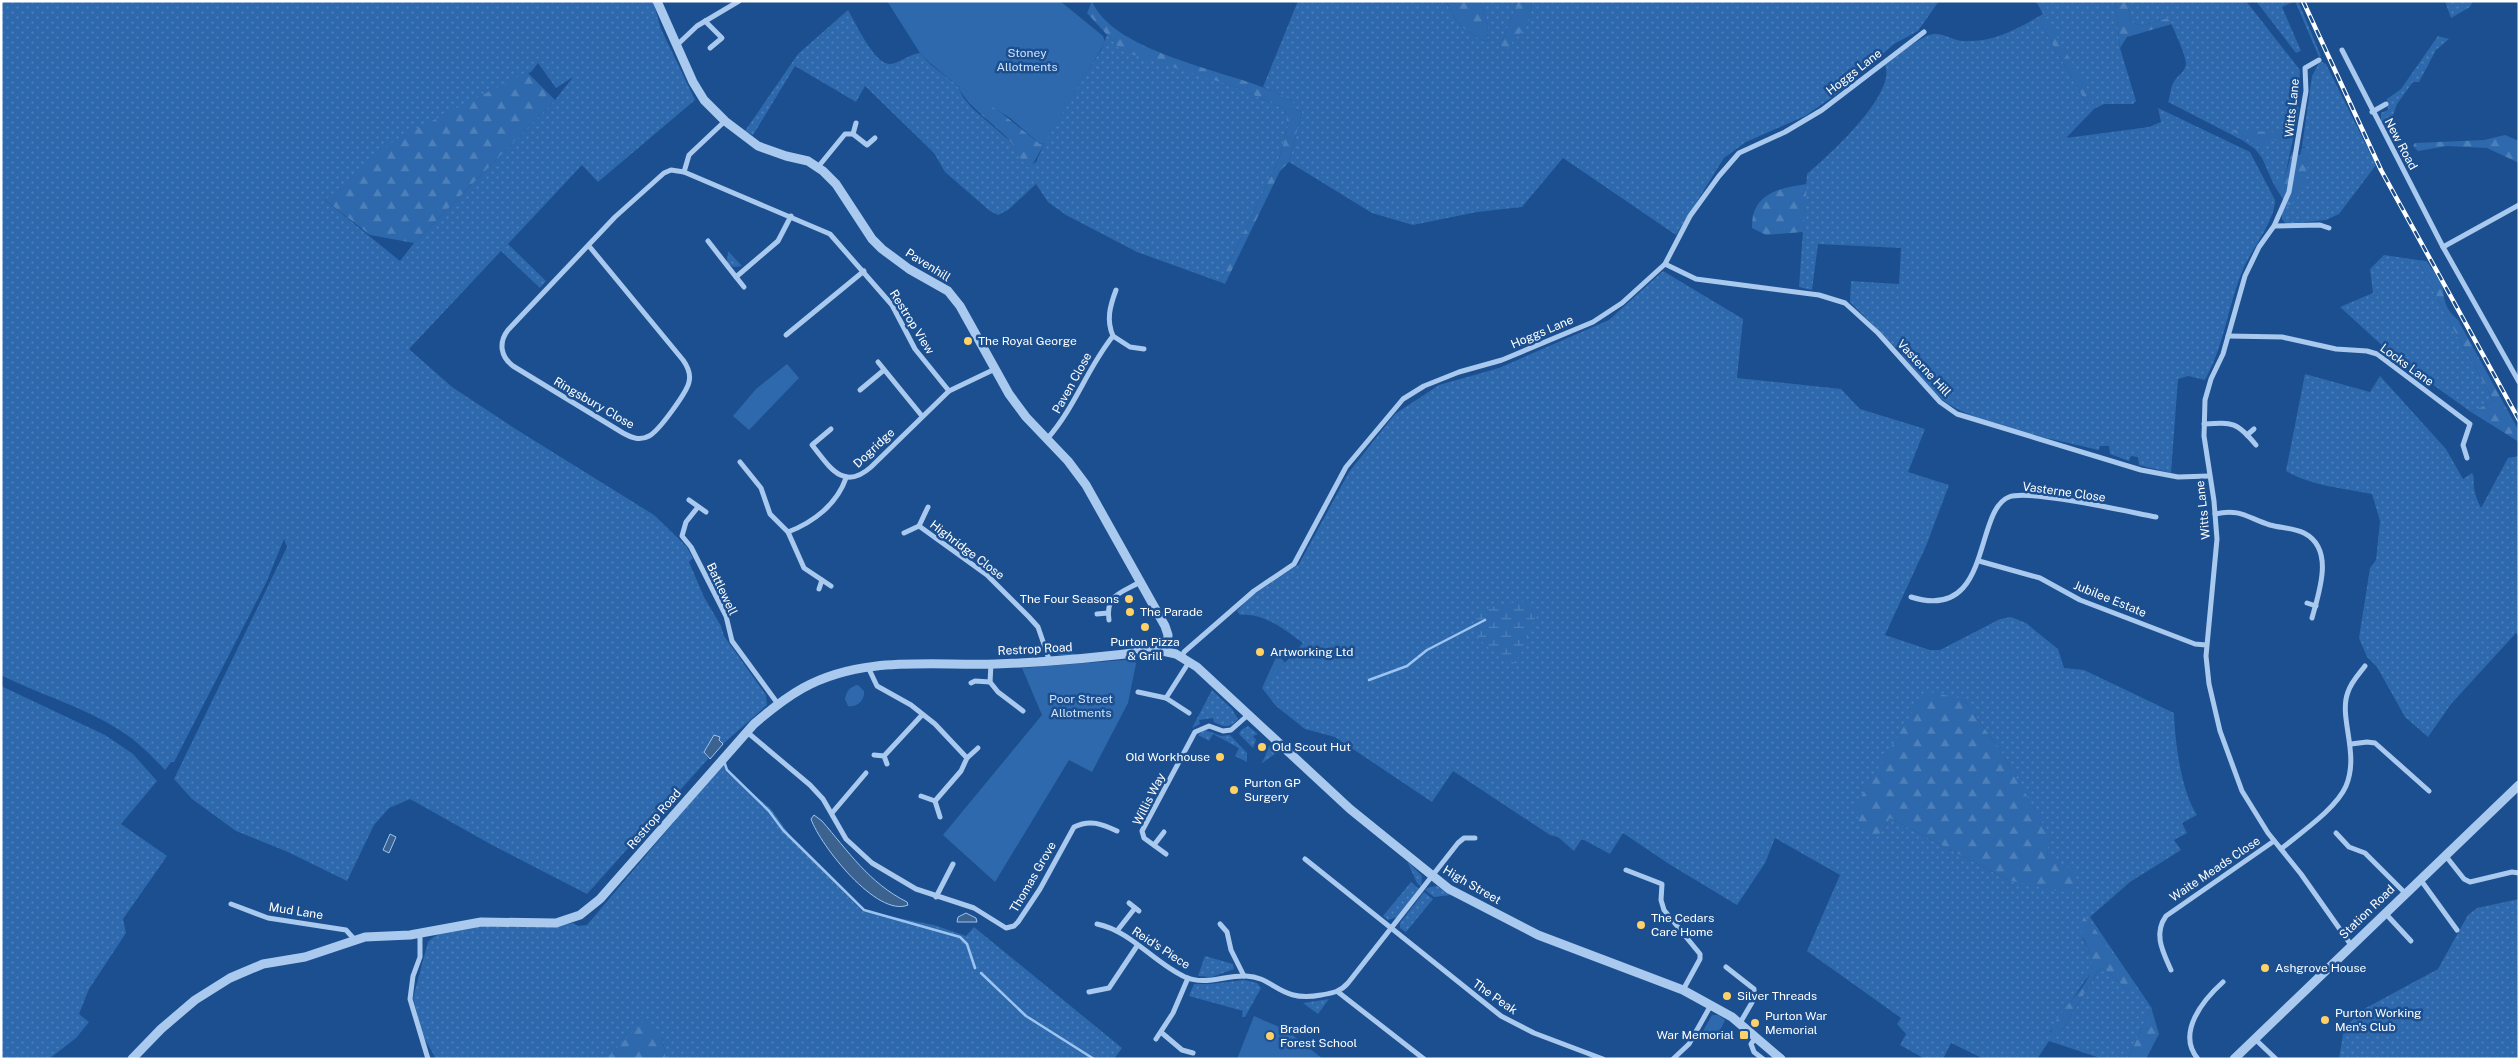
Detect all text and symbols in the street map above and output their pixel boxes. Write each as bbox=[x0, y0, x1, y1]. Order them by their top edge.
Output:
park label: Stoney Allotments bbox=[996, 46, 1058, 74]
street label: Hoggs Lane bbox=[1824, 46, 1885, 98]
street label: Witts Lane bbox=[2282, 78, 2302, 138]
street label: New Road bbox=[2382, 116, 2420, 172]
street label: Pavenhill bbox=[903, 246, 953, 285]
street label: Restrop View bbox=[887, 287, 938, 357]
street label: Hoggs Lane bbox=[1509, 312, 1576, 351]
place label: The Royal George bbox=[978, 334, 1077, 348]
marker: The Royal George bbox=[962, 335, 974, 347]
street label: Vasterne Hill bbox=[1894, 337, 1954, 399]
street label: Locks Lane bbox=[2378, 341, 2437, 389]
street label: Paven Close bbox=[1049, 350, 1095, 416]
street label: Ringsbury Close bbox=[551, 374, 637, 432]
street label: Dogridge bbox=[850, 425, 898, 471]
street label: Vasterne Close bbox=[2022, 479, 2107, 505]
street label: Witts Lane bbox=[2193, 480, 2213, 540]
street label: Highridge Close bbox=[927, 517, 1007, 583]
street label: Battlewell bbox=[704, 561, 740, 618]
street label: Jubilee Estate bbox=[2072, 578, 2149, 620]
place label: The Four Seasons bbox=[1020, 592, 1119, 606]
marker: The Four Seasons bbox=[1123, 593, 1135, 605]
place label: The Parade bbox=[1140, 605, 1203, 619]
marker: The Parade bbox=[1124, 606, 1136, 618]
marker: Purton Pizza & Grill bbox=[1139, 621, 1151, 633]
place label: Purton Pizza & Grill bbox=[1110, 635, 1180, 663]
street label: Restrop Road bbox=[997, 640, 1073, 658]
place label: Artworking Ltd bbox=[1270, 645, 1354, 659]
marker: Artworking Ltd bbox=[1254, 646, 1266, 658]
park label: Poor Street Allotments bbox=[1049, 692, 1113, 720]
place label: Old Scout Hut bbox=[1272, 740, 1351, 754]
marker: Old Scout Hut bbox=[1256, 741, 1268, 753]
place label: Old Workhouse bbox=[1126, 750, 1210, 764]
marker: Old Workhouse bbox=[1214, 751, 1226, 763]
street label: Willis Way bbox=[1130, 770, 1168, 828]
place label: Purton GP Surgery bbox=[1244, 776, 1301, 804]
marker: Purton GP Surgery bbox=[1228, 784, 1240, 796]
street label: Restrop Road bbox=[624, 786, 684, 852]
street label: Waite Meads Close bbox=[2167, 833, 2263, 904]
street label: Thomas Grove bbox=[1007, 839, 1059, 915]
street label: High Street bbox=[1441, 863, 1504, 907]
street label: Station Road bbox=[2336, 882, 2398, 942]
street label: Mud Lane bbox=[268, 900, 324, 922]
place label: The Cedars Care Home bbox=[1651, 911, 1714, 939]
marker: The Cedars Care Home bbox=[1635, 919, 1647, 931]
street label: Reid's Piece bbox=[1129, 924, 1193, 972]
place label: Ashgrove House bbox=[2275, 961, 2367, 975]
marker: Ashgrove House bbox=[2259, 962, 2271, 974]
street label: The Peak bbox=[1470, 977, 1520, 1018]
place label: Silver Threads bbox=[1737, 989, 1817, 1003]
marker: Silver Threads bbox=[1721, 990, 1733, 1002]
place label: Purton Working Men's Club bbox=[2335, 1006, 2422, 1034]
place label: Purton War Memorial bbox=[1765, 1009, 1828, 1037]
marker: Purton Working Men's Club bbox=[2319, 1014, 2331, 1026]
marker: Purton War Memorial bbox=[1749, 1017, 1761, 1029]
place label: Bradon Forest School bbox=[1280, 1022, 1358, 1050]
place label: War Memorial bbox=[1656, 1028, 1734, 1042]
marker: War Memorial bbox=[1738, 1029, 1750, 1041]
marker: Bradon Forest School bbox=[1264, 1030, 1276, 1042]

